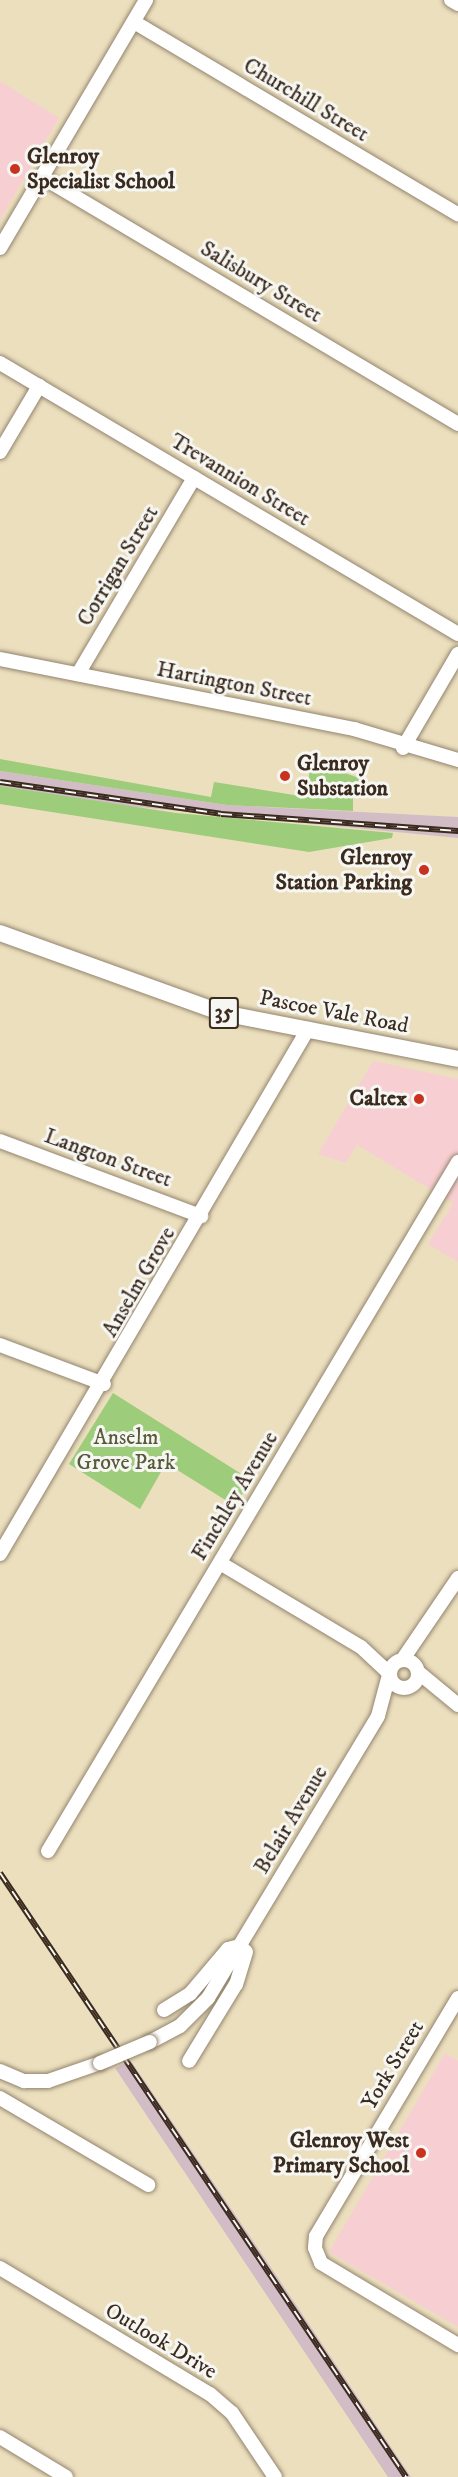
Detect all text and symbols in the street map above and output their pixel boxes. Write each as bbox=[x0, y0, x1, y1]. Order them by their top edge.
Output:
street label: Churchill Street bbox=[239, 52, 373, 148]
place label: Glenroy Specialist School bbox=[27, 143, 175, 194]
marker: Glenroy Specialist School bbox=[8, 162, 22, 176]
street label: Salisbury Street bbox=[196, 235, 326, 329]
street label: Trevannion Street bbox=[165, 428, 315, 532]
street label: Corrigan Street bbox=[72, 501, 164, 631]
street label: Hartington Street bbox=[154, 656, 314, 712]
place label: Glenroy Substation bbox=[297, 750, 388, 802]
marker: Glenroy Substation bbox=[278, 769, 292, 783]
place label: Glenroy Station Parking bbox=[275, 844, 412, 896]
marker: Glenroy Station Parking bbox=[417, 863, 431, 877]
street label: Pascoe Vale Road bbox=[257, 985, 411, 1039]
road number: 35 bbox=[208, 995, 240, 1031]
place label: Caltex bbox=[350, 1086, 407, 1112]
marker: Caltex bbox=[412, 1092, 426, 1106]
street label: Langton Street bbox=[41, 1123, 175, 1193]
street label: Anselm Grove bbox=[97, 1222, 181, 1342]
park label: Anselm Grove Park bbox=[77, 1424, 175, 1476]
street label: Finchley Avenue bbox=[186, 1427, 284, 1565]
street label: Belair Avenue bbox=[249, 1761, 333, 1879]
street label: York Street bbox=[356, 2016, 430, 2114]
place label: Glenroy West Primary School bbox=[273, 2127, 409, 2178]
marker: Glenroy West Primary School bbox=[414, 2146, 428, 2160]
street label: Outlook Drive bbox=[100, 2297, 222, 2385]

